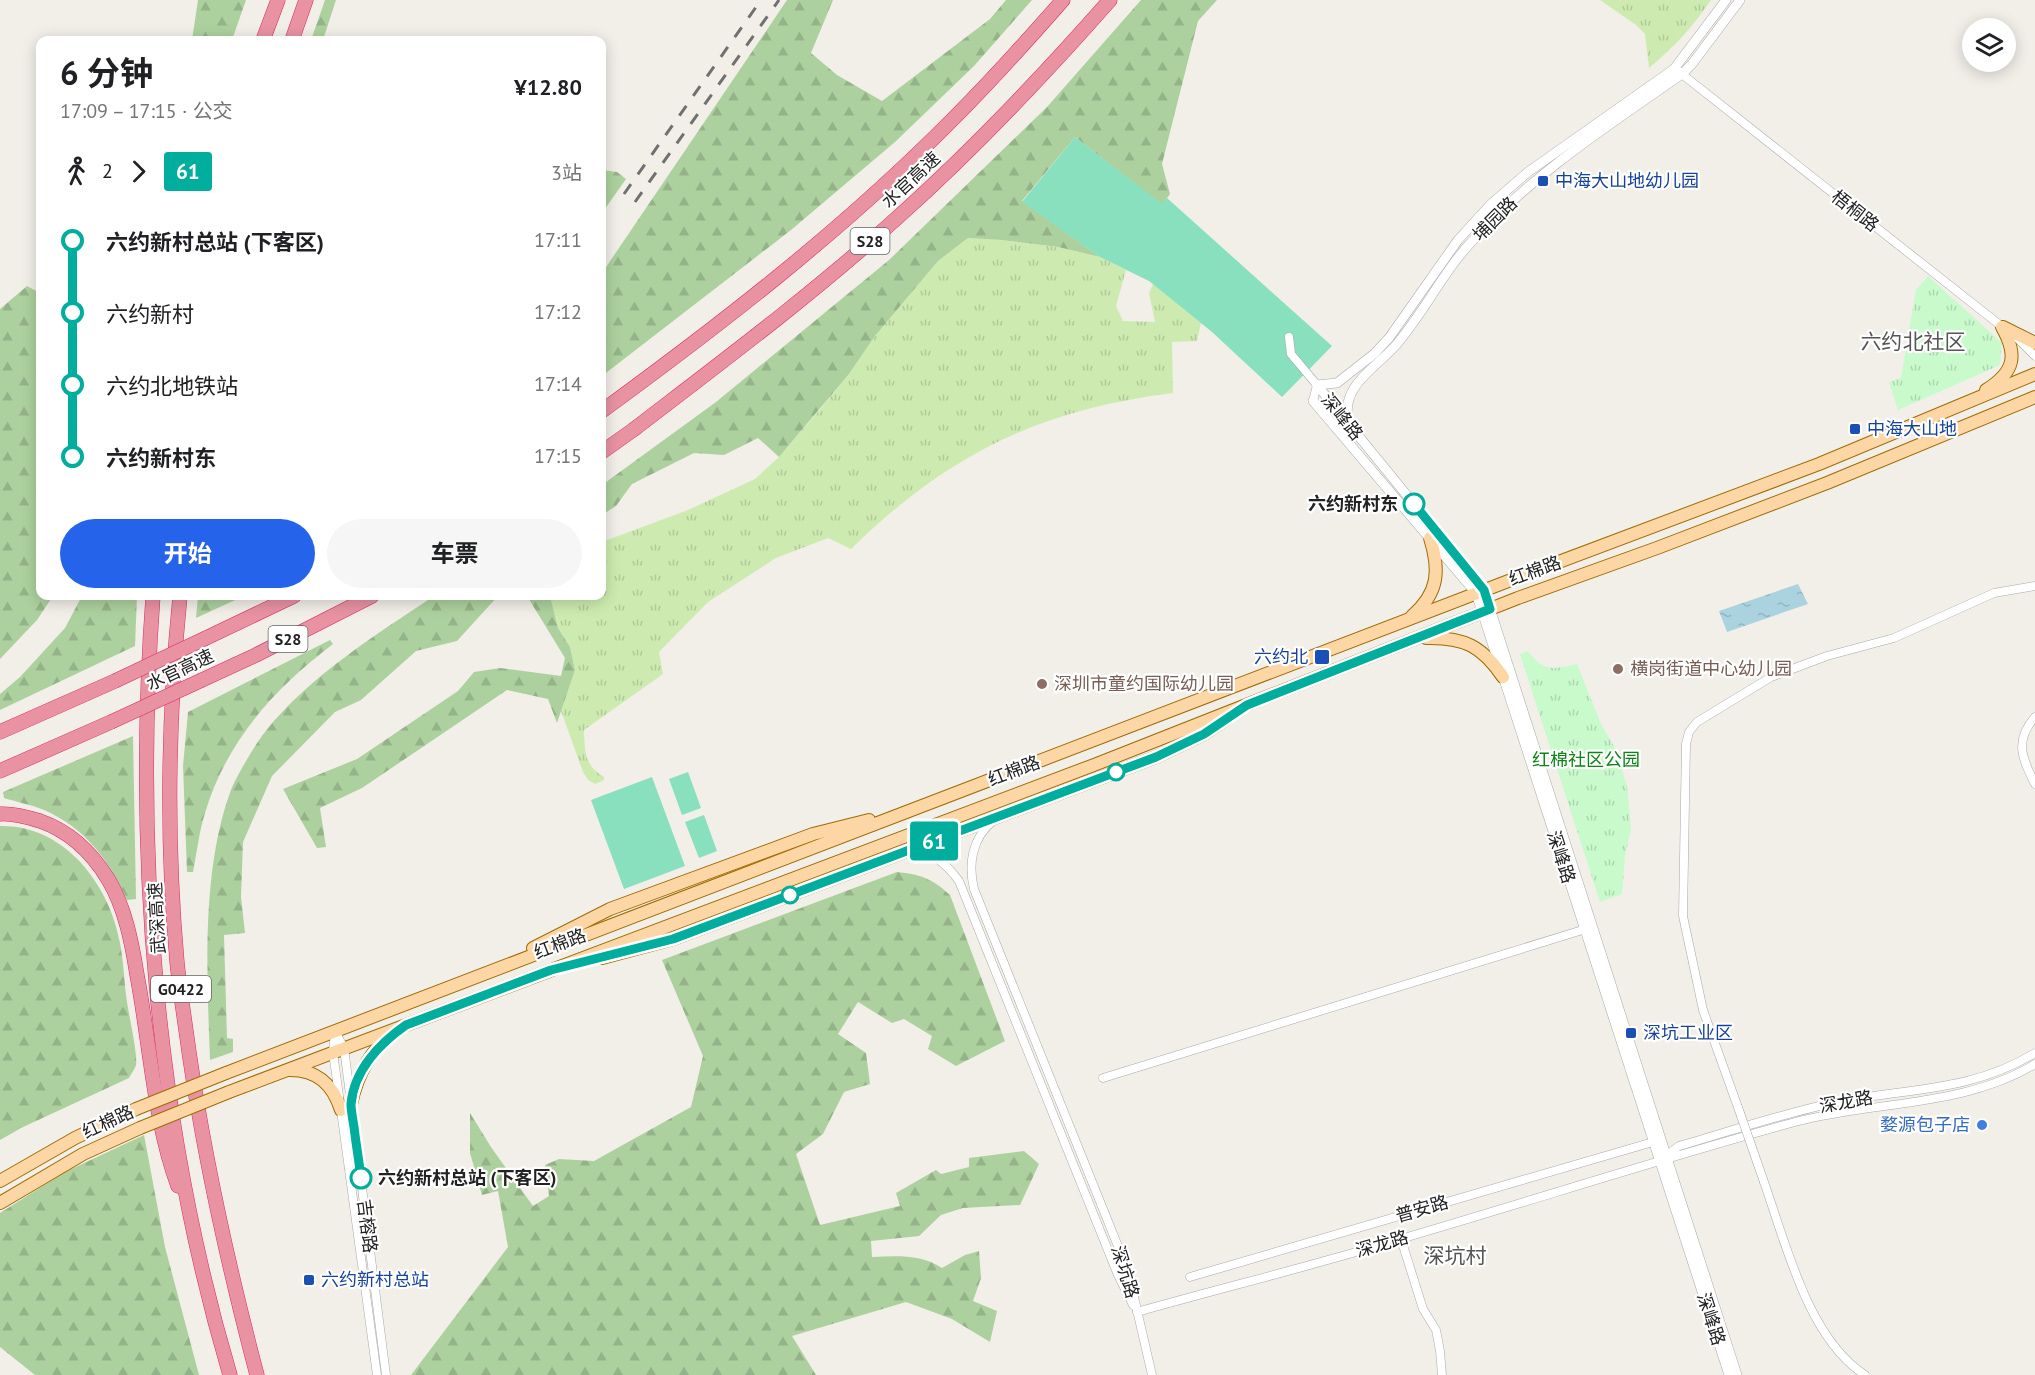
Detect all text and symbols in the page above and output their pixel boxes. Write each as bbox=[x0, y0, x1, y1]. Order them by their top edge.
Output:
map controls bbox=[1962, 18, 2016, 72]
button: layers bbox=[1962, 18, 2016, 72]
text: 6 分钟 bbox=[60, 51, 153, 94]
text: ¥12.80 bbox=[514, 73, 582, 101]
text: 17:09 – 17:15 · 公交 bbox=[60, 98, 233, 124]
street label: 水官高速 bbox=[876, 147, 945, 213]
icon: walk bbox=[60, 155, 93, 188]
icon: forward bbox=[122, 155, 155, 188]
text: 2 bbox=[102, 158, 113, 184]
text: 61 bbox=[176, 158, 200, 185]
text: 3站 bbox=[551, 160, 582, 186]
place label: 中海大山地幼儿园 bbox=[1555, 169, 1699, 192]
marker: 中海大山地幼儿园 bbox=[1536, 174, 1550, 188]
street label: 梧桐路 bbox=[1827, 185, 1884, 236]
street label: 埔园路 bbox=[1467, 191, 1522, 246]
text: 17:11 bbox=[534, 227, 582, 253]
text: 六约新村总站 (下客区) bbox=[106, 228, 324, 256]
road number: S28 bbox=[850, 228, 890, 254]
text: 17:12 bbox=[534, 299, 582, 325]
text: 六约新村 bbox=[106, 300, 194, 328]
district label: 六约北社区 bbox=[1861, 328, 1966, 355]
text: 17:14 bbox=[534, 371, 582, 397]
text: 六约北地铁站 bbox=[106, 372, 238, 400]
street label: 深峰路 bbox=[1316, 388, 1368, 445]
place label: 中海大山地 bbox=[1867, 417, 1957, 440]
marker: 中海大山地 bbox=[1848, 422, 1862, 436]
text: 17:15 bbox=[534, 443, 582, 469]
text: 六约新村东 bbox=[106, 444, 216, 472]
place label: 六约新村东 bbox=[1308, 492, 1398, 515]
marker: 六约新村东 bbox=[1403, 493, 1425, 515]
button: 开始 bbox=[60, 519, 315, 588]
button: 车票 bbox=[327, 519, 582, 588]
street label: 红棉路 bbox=[1506, 550, 1564, 591]
road number: S28 bbox=[268, 626, 308, 652]
street label: 水官高速 bbox=[142, 644, 217, 695]
place label: 六约北 bbox=[1254, 645, 1308, 668]
marker: 六约北 bbox=[1313, 648, 1331, 666]
place label: 横岗街道中心幼儿园 bbox=[1630, 657, 1792, 680]
marker: 横岗街道中心幼儿园 bbox=[1611, 662, 1625, 676]
place label: 深圳市童约国际幼儿园 bbox=[1054, 672, 1234, 695]
marker: 深圳市童约国际幼儿园 bbox=[1035, 677, 1049, 691]
park label: 红棉社区公园 bbox=[1532, 748, 1640, 771]
street label: 红棉路 bbox=[984, 750, 1043, 791]
unlabelled marker bbox=[1107, 763, 1125, 781]
line badge: 61 bbox=[907, 822, 961, 860]
text: 61 bbox=[922, 828, 946, 855]
street label: 深峰路 bbox=[1542, 828, 1581, 886]
street label: 武深高速 bbox=[143, 881, 170, 955]
unlabelled marker bbox=[781, 886, 799, 904]
street label: 红棉路 bbox=[530, 923, 589, 964]
road number: G0422 bbox=[151, 976, 211, 1002]
place label: 深坑工业区 bbox=[1643, 1021, 1733, 1044]
marker: 深坑工业区 bbox=[1624, 1026, 1638, 1040]
street label: 深龙路 bbox=[1817, 1085, 1874, 1118]
street label: 红棉路 bbox=[78, 1100, 137, 1143]
place label: 婺源包子店 bbox=[1880, 1113, 1970, 1136]
marker: 婺源包子店 bbox=[1975, 1118, 1989, 1132]
place label: 六约新村总站 (下客区) bbox=[378, 1166, 556, 1189]
marker: 六约新村总站 (下客区) bbox=[350, 1167, 372, 1189]
street label: 普安路 bbox=[1393, 1190, 1451, 1227]
street label: 吉榕路 bbox=[353, 1198, 382, 1254]
street label: 深龙路 bbox=[1353, 1225, 1411, 1262]
district label: 深坑村 bbox=[1424, 1242, 1487, 1269]
street label: 深坑路 bbox=[1107, 1243, 1144, 1301]
place label: 六约新村总站 bbox=[321, 1268, 429, 1291]
marker: 六约新村总站 bbox=[302, 1273, 316, 1287]
street label: 深峰路 bbox=[1692, 1290, 1731, 1348]

